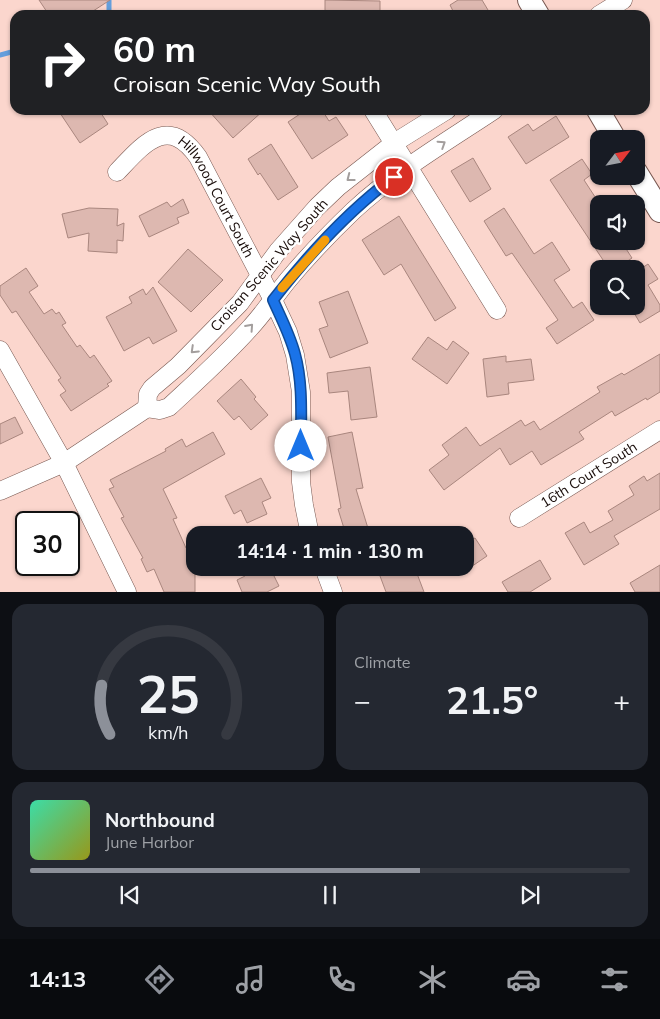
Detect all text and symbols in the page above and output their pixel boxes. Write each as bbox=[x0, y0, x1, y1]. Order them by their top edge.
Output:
text: 60 m bbox=[113, 27, 196, 71]
icon: right bbox=[30, 30, 95, 95]
text: Croisan Scenic Way South bbox=[113, 70, 381, 98]
north arrow bbox=[590, 130, 645, 185]
map controls bbox=[590, 130, 645, 315]
street label: Hillwood Court South bbox=[175, 132, 258, 261]
one-way arrow bbox=[437, 141, 446, 150]
pin bbox=[373, 156, 415, 198]
icon: arrive bbox=[380, 163, 408, 191]
one-way arrow bbox=[346, 172, 355, 181]
street label: Croisan Scenic Way South bbox=[206, 195, 332, 335]
button: sound bbox=[590, 195, 645, 250]
button: search bbox=[590, 260, 645, 315]
one-way arrow bbox=[244, 324, 253, 333]
one-way arrow bbox=[191, 344, 200, 353]
position arrow bbox=[274, 419, 326, 471]
street label: 16th Court South bbox=[537, 438, 640, 512]
speed limit sign: 30 bbox=[15, 511, 80, 576]
text: 14:14 · 1 min · 130 m bbox=[236, 539, 424, 563]
text: Climate bbox=[354, 652, 410, 672]
text: 25 bbox=[137, 661, 199, 726]
text: 21.5° bbox=[446, 676, 538, 724]
text: − bbox=[354, 683, 371, 718]
text: + bbox=[613, 683, 630, 718]
text: km/h bbox=[148, 721, 188, 743]
text: Northbound bbox=[105, 808, 215, 832]
text: June Harbor bbox=[105, 832, 194, 852]
icon: previous bbox=[116, 881, 144, 909]
icon: pause bbox=[316, 881, 344, 909]
icon: next bbox=[516, 881, 544, 909]
icon: directions bbox=[142, 962, 177, 997]
icon: music bbox=[233, 962, 268, 997]
icon: phone bbox=[324, 962, 359, 997]
icon: climate bbox=[415, 962, 450, 997]
icon: car bbox=[506, 962, 541, 997]
icon: filters bbox=[597, 962, 632, 997]
text: 14:13 bbox=[28, 965, 86, 993]

